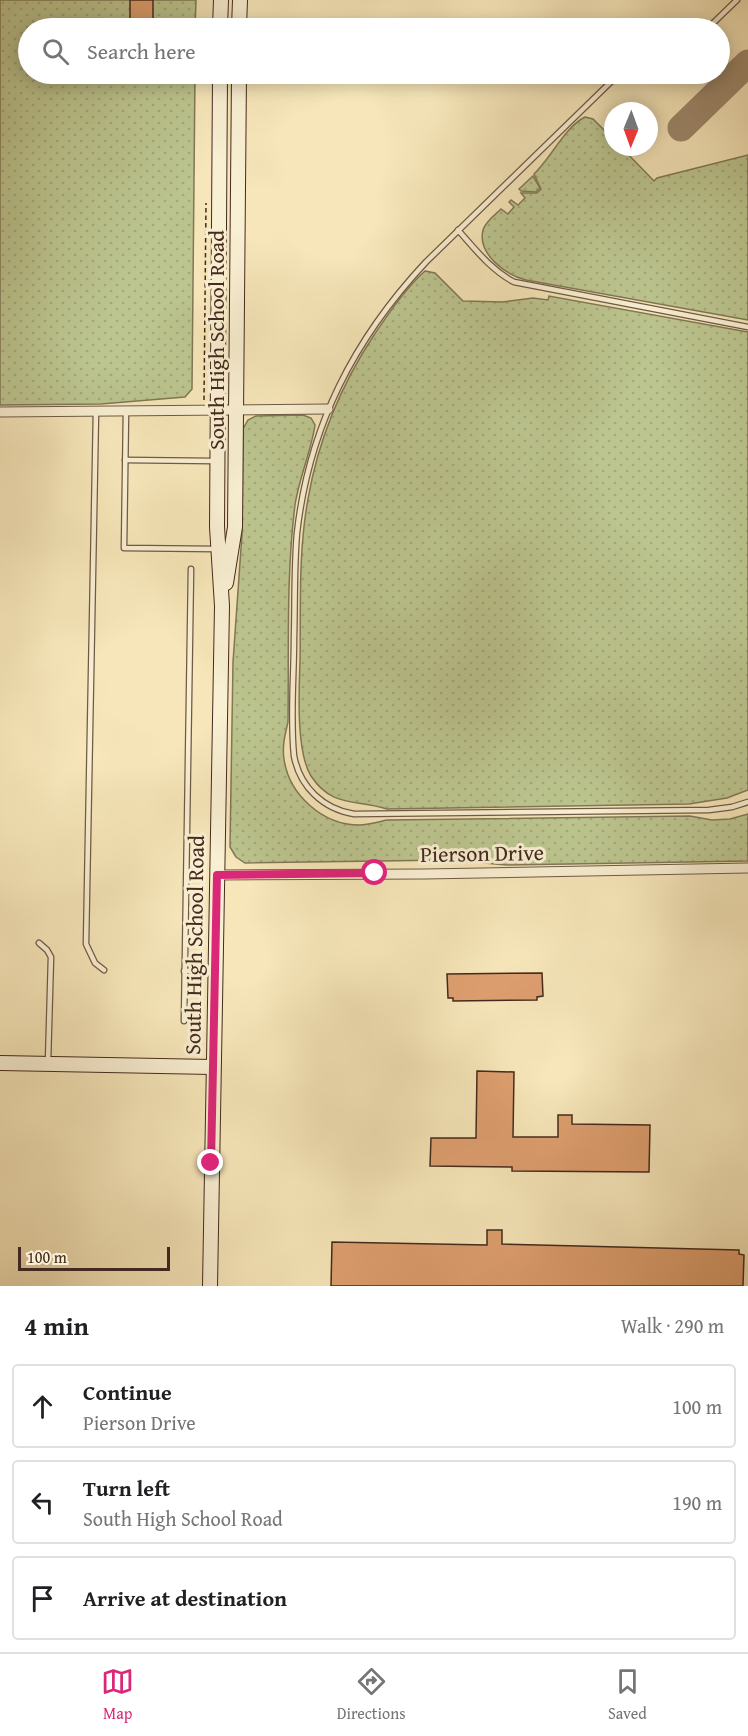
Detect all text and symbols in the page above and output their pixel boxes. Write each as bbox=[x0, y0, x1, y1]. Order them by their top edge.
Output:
search box bbox=[18, 18, 730, 84]
icon: search bbox=[39, 35, 72, 68]
text: Search here bbox=[87, 35, 196, 67]
north arrow bbox=[604, 102, 658, 156]
street label: South High School Road bbox=[200, 230, 232, 450]
street label: South High School Road bbox=[176, 835, 212, 1055]
street label: Pierson Drive bbox=[420, 836, 544, 870]
route start bbox=[361, 859, 387, 885]
route end bbox=[197, 1149, 223, 1175]
scale bar bbox=[18, 1244, 170, 1272]
text: 100 m bbox=[27, 1245, 67, 1269]
text: 4 min bbox=[24, 1306, 89, 1345]
text: Walk · 290 m bbox=[621, 1311, 724, 1340]
text: Continue bbox=[83, 1376, 172, 1408]
icon: ahead bbox=[26, 1390, 59, 1423]
text: 100 m bbox=[672, 1392, 722, 1421]
text: Pierson Drive bbox=[83, 1408, 196, 1437]
text: Turn left bbox=[83, 1472, 170, 1504]
icon: left bbox=[26, 1486, 59, 1519]
text: 190 m bbox=[672, 1488, 722, 1517]
text: South High School Road bbox=[83, 1504, 283, 1533]
icon: arrive bbox=[26, 1582, 59, 1615]
text: Arrive at destination bbox=[83, 1582, 287, 1614]
tab: Map bbox=[101, 1665, 134, 1725]
tab: Directions bbox=[337, 1665, 406, 1725]
tab: Saved bbox=[608, 1665, 647, 1725]

